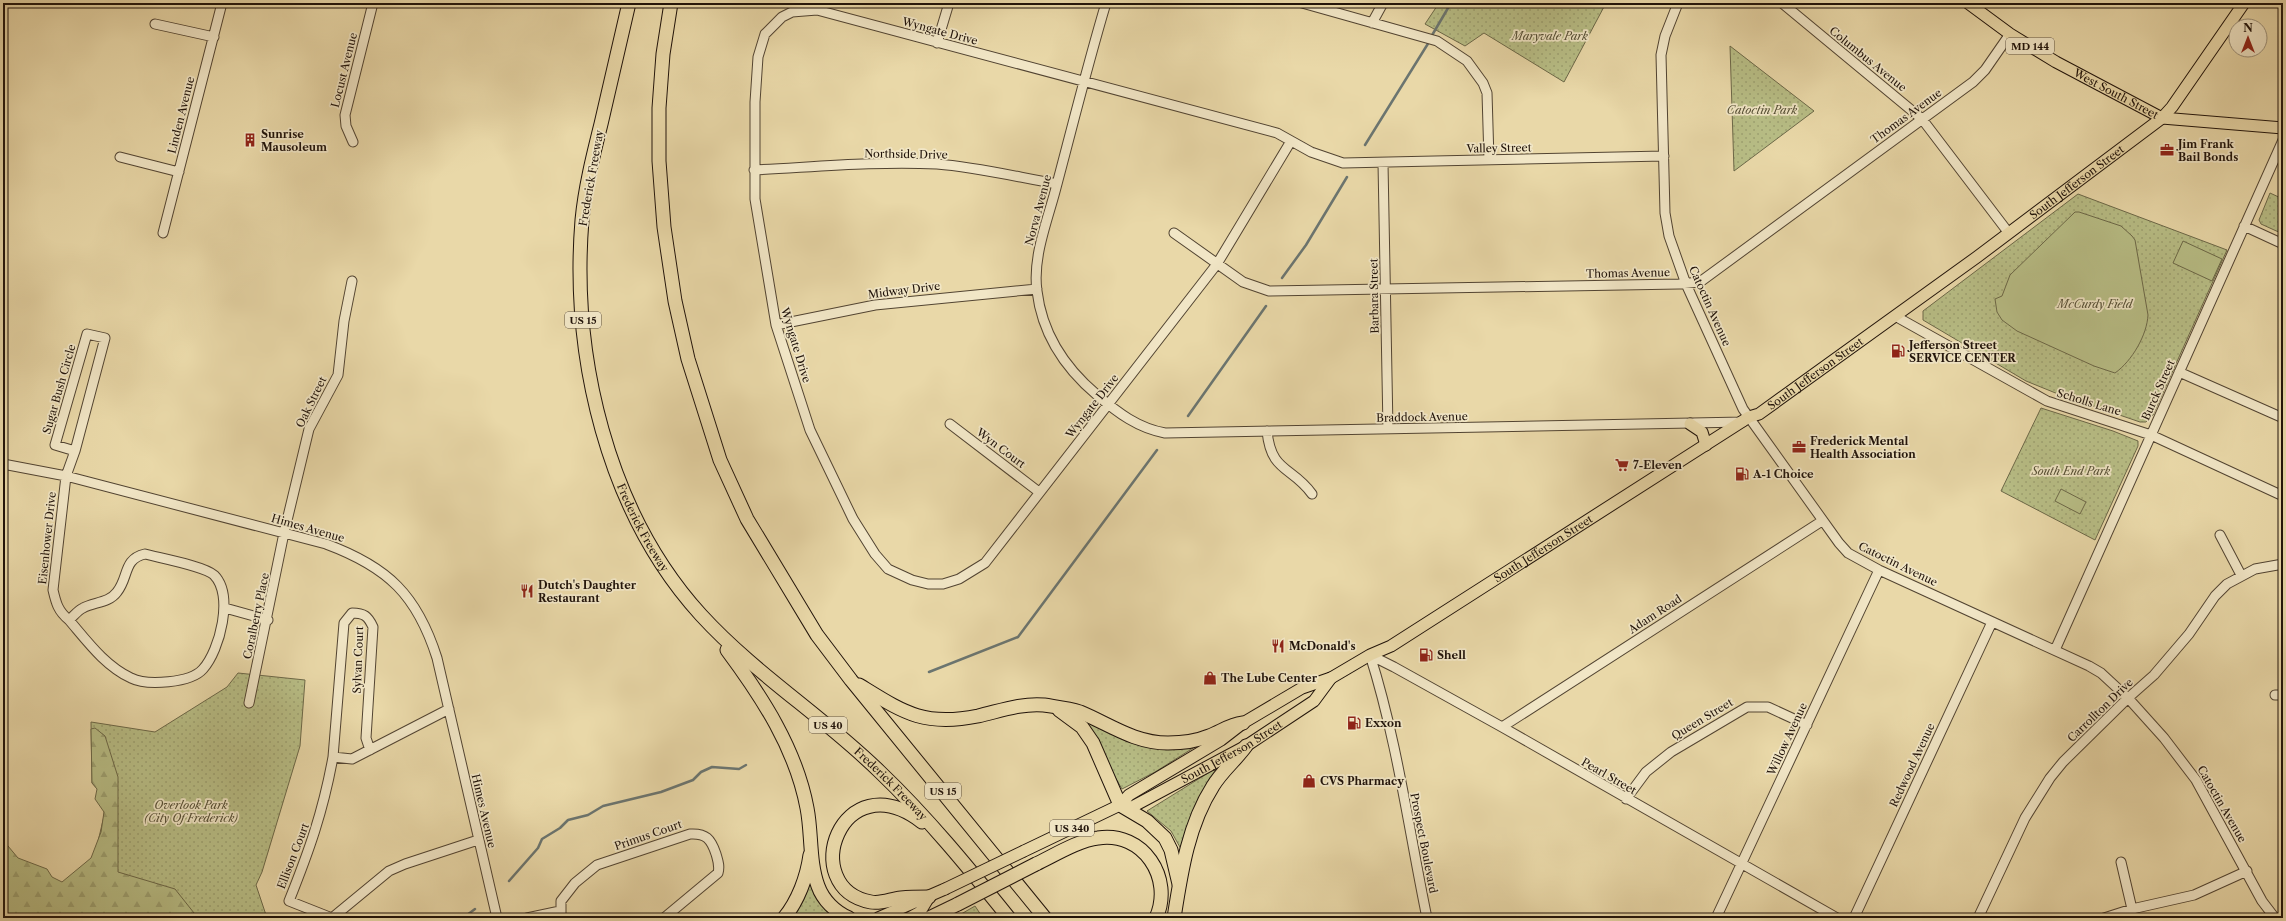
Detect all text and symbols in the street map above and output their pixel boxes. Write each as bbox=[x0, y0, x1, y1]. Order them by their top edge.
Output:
street label: Wyngate Drive bbox=[900, 14, 979, 48]
north arrow bbox=[2228, 18, 2268, 58]
text: N bbox=[2243, 21, 2253, 35]
street label: Columbus Avenue bbox=[1827, 24, 1909, 94]
park label: Maryvale Park bbox=[1510, 29, 1588, 43]
street label: Locust Avenue bbox=[328, 31, 360, 109]
road number: MD 144 bbox=[2006, 38, 2054, 54]
street label: West South Street bbox=[2070, 65, 2161, 122]
street label: Linden Avenue bbox=[165, 75, 197, 155]
street label: Thomas Avenue bbox=[1868, 86, 1944, 146]
park label: Catoctin Park bbox=[1727, 103, 1797, 117]
place label: Sunrise Mausoleum bbox=[261, 127, 327, 154]
street label: Frederick Freeway bbox=[576, 128, 607, 227]
building icon: Sunrise Mausoleum bbox=[242, 132, 258, 148]
place label: Jim Frank Bail Bonds bbox=[2176, 137, 2238, 164]
street label: Valley Street bbox=[1465, 140, 1532, 156]
street label: South Jefferson Street bbox=[2027, 142, 2127, 222]
office icon: Jim Frank Bail Bonds bbox=[2159, 142, 2175, 158]
street label: Northside Drive bbox=[864, 146, 948, 162]
street label: Norva Avenue bbox=[1022, 173, 1054, 247]
street label: Barbara Street bbox=[1366, 258, 1382, 334]
street label: Catoctin Avenue bbox=[1686, 264, 1734, 348]
street label: Thomas Avenue bbox=[1586, 265, 1670, 281]
street label: Midway Drive bbox=[867, 279, 941, 301]
park label: McCurdy Field bbox=[2056, 297, 2134, 311]
street label: Wyngate Drive bbox=[778, 305, 814, 384]
road number: US 15 bbox=[565, 312, 601, 328]
street label: South Jefferson Street bbox=[1765, 334, 1866, 413]
place label: Jefferson Street SERVICE CENTER bbox=[1907, 338, 2016, 365]
street label: Sugar Bush Circle bbox=[39, 342, 79, 436]
fuel station icon: Jefferson Street SERVICE CENTER bbox=[1890, 343, 1906, 359]
street label: Burck Street bbox=[2138, 357, 2178, 423]
street label: Wyngate Drive bbox=[1062, 371, 1121, 442]
street label: Oak Street bbox=[293, 374, 329, 430]
street label: Scholls Lane bbox=[2055, 386, 2123, 418]
street label: Braddock Avenue bbox=[1376, 409, 1468, 425]
street label: Wyn Court bbox=[973, 424, 1028, 471]
place label: Frederick Mental Health Association bbox=[1810, 434, 1916, 461]
office icon: Frederick Mental Health Association bbox=[1791, 439, 1807, 455]
supermarket icon: 7-Eleven bbox=[1614, 457, 1630, 473]
place label: 7-Eleven bbox=[1633, 458, 1682, 472]
park label: South End Park bbox=[2031, 464, 2111, 478]
fuel station icon: A-1 Choice bbox=[1734, 466, 1750, 482]
place label: A-1 Choice bbox=[1752, 467, 1814, 481]
street label: Frederick Freeway bbox=[614, 481, 672, 575]
street label: Eisenhower Drive bbox=[35, 491, 59, 585]
street label: Himes Avenue bbox=[270, 511, 346, 545]
street label: South Jefferson Street bbox=[1491, 512, 1595, 585]
street label: Catoctin Avenue bbox=[1856, 539, 1940, 589]
street label: Coralberry Place bbox=[240, 572, 272, 660]
place label: Dutch's Daughter Restaurant bbox=[538, 578, 637, 605]
restaurant icon: Dutch's Daughter Restaurant bbox=[519, 583, 535, 599]
street label: Adam Road bbox=[1625, 591, 1685, 637]
street label: Sylvan Court bbox=[350, 626, 366, 694]
restaurant icon: McDonald's bbox=[1270, 638, 1286, 654]
place label: McDonald's bbox=[1289, 639, 1356, 653]
fuel station icon: Shell bbox=[1418, 647, 1434, 663]
place label: Shell bbox=[1437, 648, 1466, 662]
shop icon: The Lube Center bbox=[1202, 670, 1218, 686]
place label: The Lube Center bbox=[1221, 671, 1318, 685]
street label: Carrollton Drive bbox=[2064, 675, 2136, 745]
street label: Queen Street bbox=[1669, 695, 1735, 743]
street label: Willow Avenue bbox=[1764, 700, 1810, 779]
fuel station icon: Exxon bbox=[1346, 715, 1362, 731]
place label: Exxon bbox=[1365, 716, 1402, 730]
road number: US 40 bbox=[809, 717, 847, 733]
street label: South Jefferson Street bbox=[1179, 717, 1285, 787]
street label: Redwood Avenue bbox=[1886, 721, 1938, 809]
street label: Frederick Freeway bbox=[851, 744, 931, 824]
street label: Pearl Street bbox=[1579, 755, 1639, 797]
street label: Catoctin Avenue bbox=[2194, 763, 2250, 845]
street label: Himes Avenue bbox=[469, 773, 499, 849]
shop icon: CVS Pharmacy bbox=[1301, 773, 1317, 789]
place label: CVS Pharmacy bbox=[1320, 774, 1404, 788]
road number: US 15 bbox=[925, 783, 961, 799]
street label: Prospect Boulevard bbox=[1407, 792, 1441, 895]
park label: Overlook Park (City Of Frederick) bbox=[144, 798, 238, 825]
street label: Primus Court bbox=[612, 817, 684, 853]
road number: US 340 bbox=[1050, 820, 1094, 836]
street label: Ellison Court bbox=[274, 821, 312, 891]

